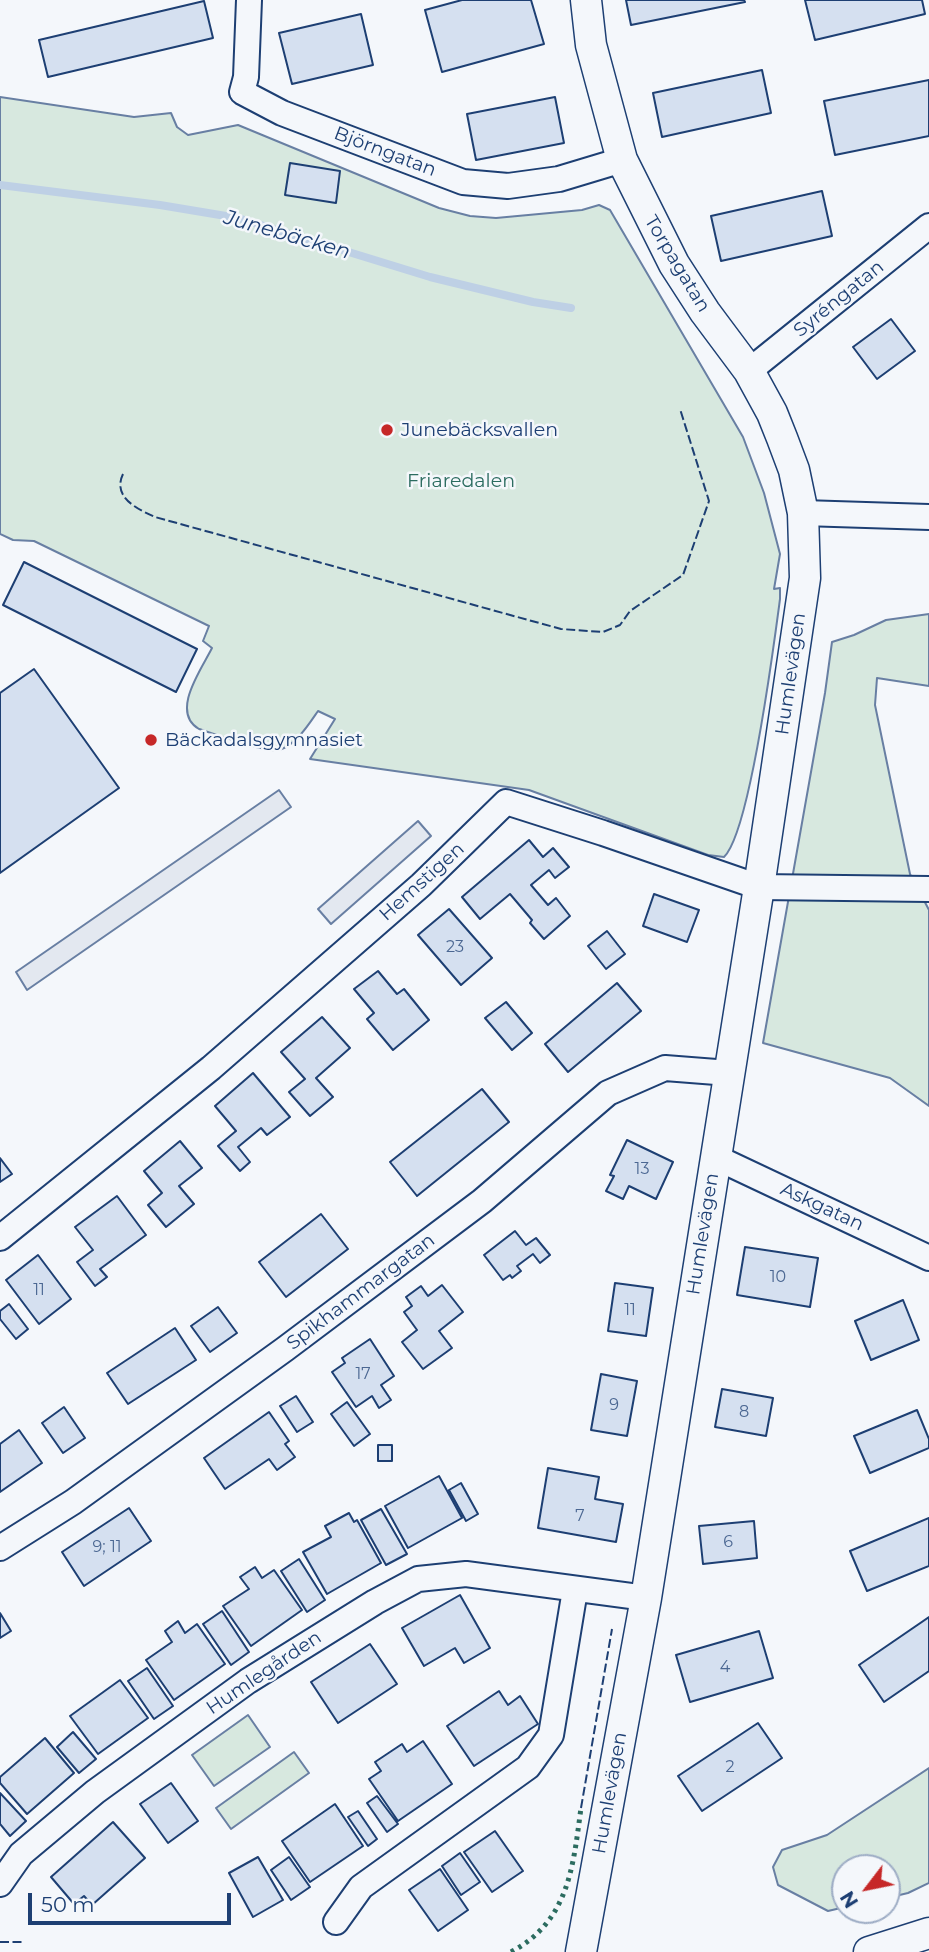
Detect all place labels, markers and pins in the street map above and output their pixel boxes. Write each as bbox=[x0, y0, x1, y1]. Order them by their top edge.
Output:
place label: Junebäcksvallen bbox=[401, 419, 558, 441]
marker: Junebäcksvallen bbox=[379, 422, 395, 438]
place label: Bäckadalsgymnasiet bbox=[165, 729, 363, 751]
marker: Bäckadalsgymnasiet bbox=[143, 732, 159, 748]

